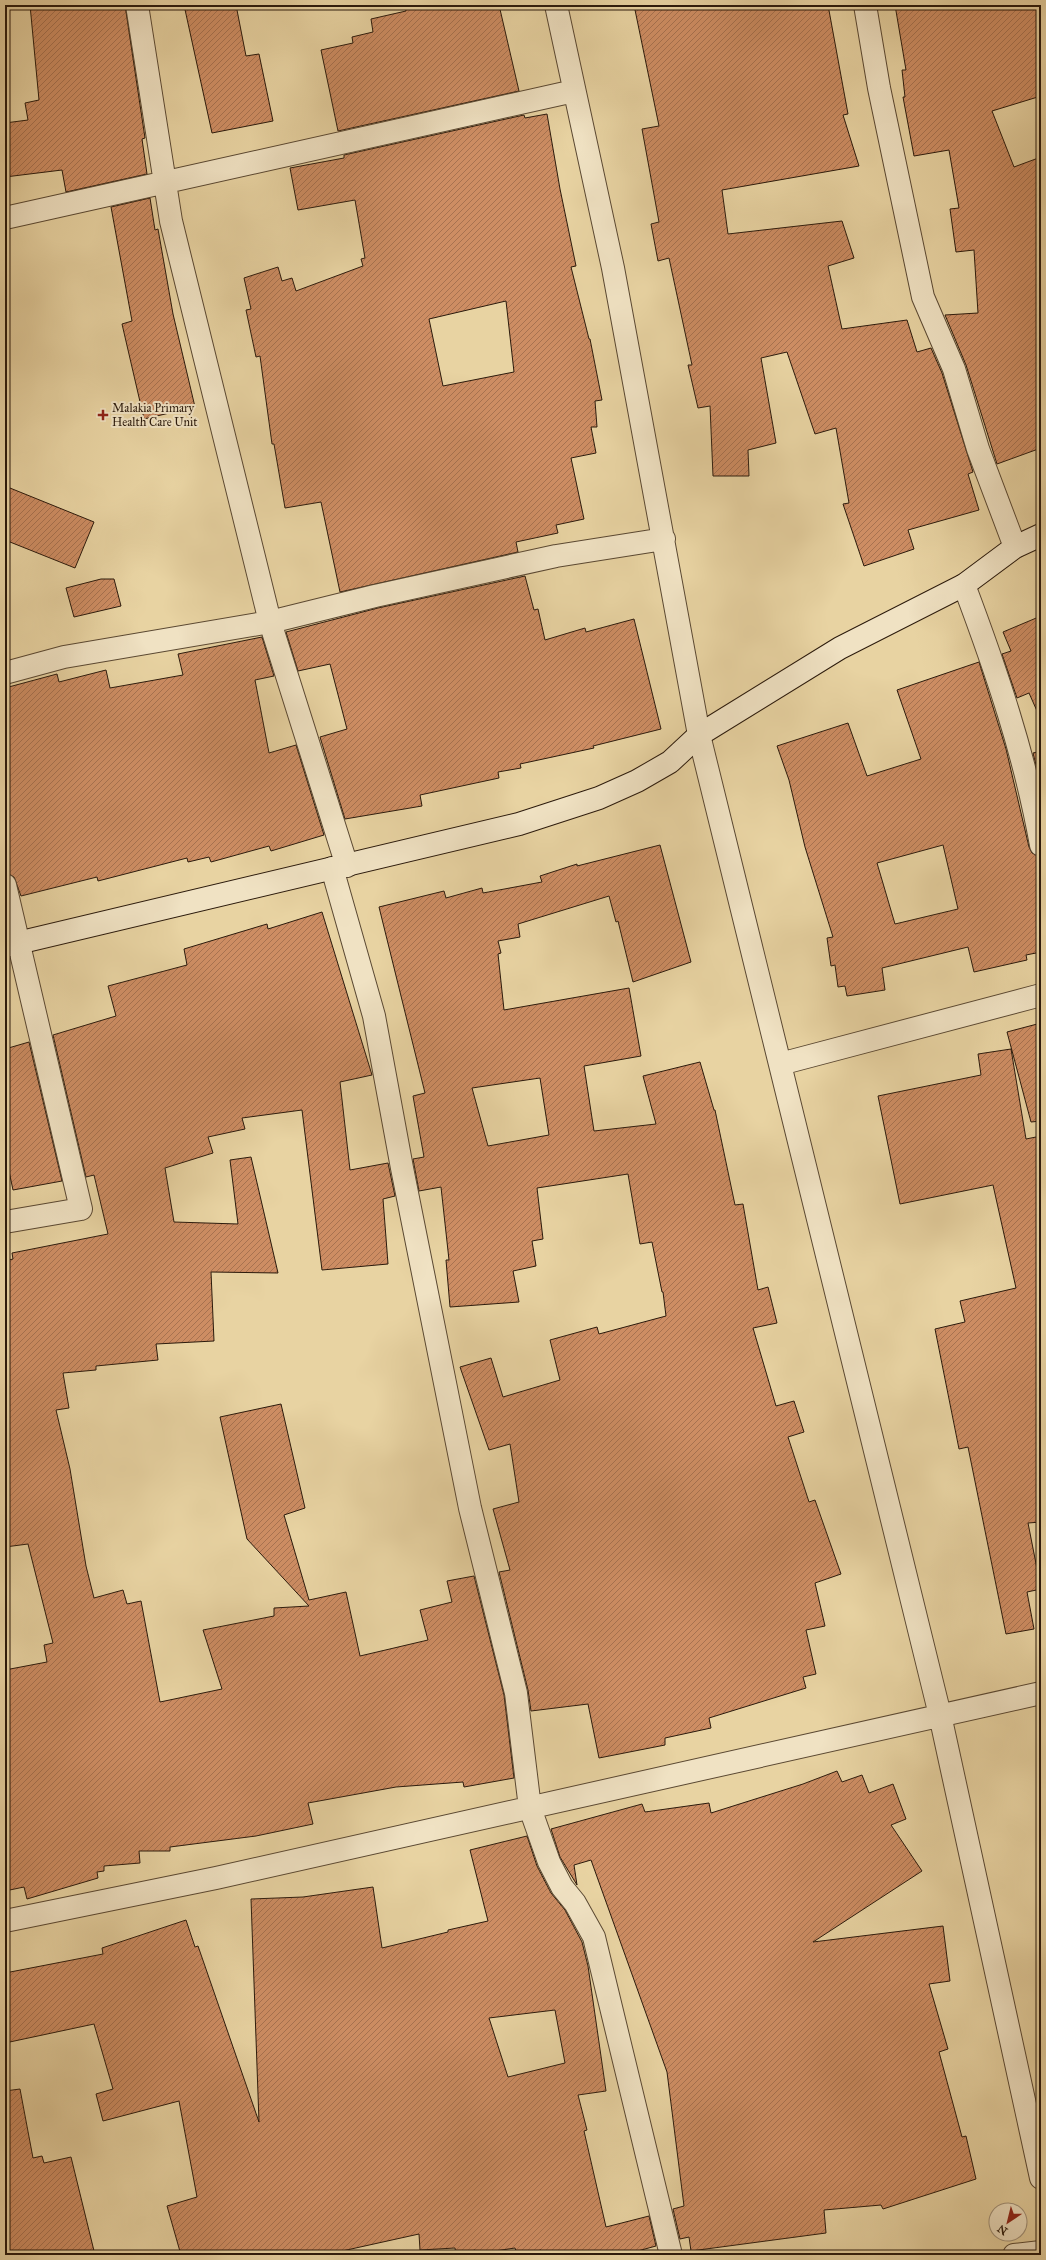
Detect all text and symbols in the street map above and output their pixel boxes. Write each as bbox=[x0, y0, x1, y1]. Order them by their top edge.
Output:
place label: Malakia Primary Health Care Unit bbox=[112, 401, 198, 429]
marker: Malakia Primary Health Care Unit bbox=[97, 409, 109, 421]
north arrow bbox=[988, 2202, 1028, 2242]
text: N bbox=[994, 2221, 1010, 2238]

